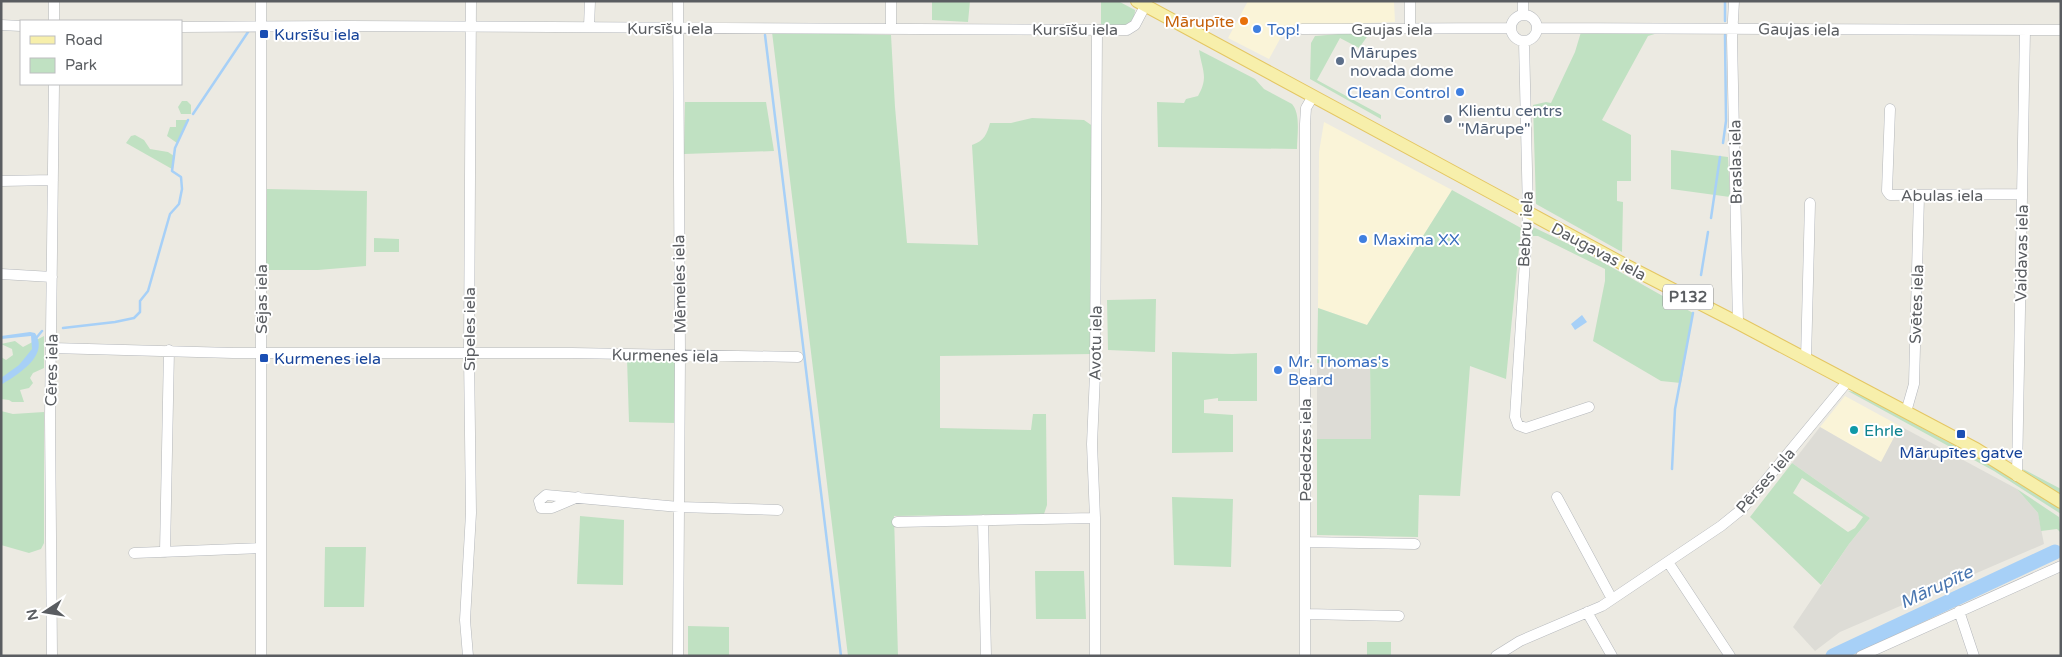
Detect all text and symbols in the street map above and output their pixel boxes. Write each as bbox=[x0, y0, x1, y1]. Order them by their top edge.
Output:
place label: Mārupīte bbox=[1165, 12, 1234, 32]
marker: Mārupīte bbox=[1238, 15, 1250, 27]
street label: Kursīšu iela bbox=[627, 19, 713, 39]
street label: Gaujas iela bbox=[1758, 19, 1840, 41]
legend bbox=[20, 20, 182, 85]
street label: Kursīšu iela bbox=[1032, 20, 1118, 40]
place label: Top! bbox=[1267, 20, 1300, 40]
street label: Gaujas iela bbox=[1351, 20, 1433, 40]
marker: Top! bbox=[1251, 23, 1263, 35]
place label: Kursīšu iela bbox=[274, 25, 360, 45]
marker: Kursīšu iela bbox=[258, 28, 270, 40]
text: Road bbox=[65, 31, 103, 49]
place label: Mārupes novada dome bbox=[1350, 43, 1454, 81]
marker: Mārupes novada dome bbox=[1334, 55, 1346, 67]
text: Park bbox=[65, 56, 97, 74]
place label: Clean Control bbox=[1347, 83, 1450, 103]
marker: Clean Control bbox=[1454, 86, 1466, 98]
place label: Klientu centrs "Mārupe" bbox=[1458, 101, 1562, 139]
marker: Klientu centrs "Mārupe" bbox=[1442, 113, 1454, 125]
street label: Braslas iela bbox=[1725, 120, 1747, 204]
street label: Abulas iela bbox=[1901, 186, 1983, 206]
street label: Bebru iela bbox=[1514, 190, 1538, 268]
street label: Vaidavas iela bbox=[2011, 204, 2033, 302]
street label: Daugavas iela bbox=[1548, 218, 1649, 285]
place label: Maxima XX bbox=[1373, 230, 1460, 250]
marker: Maxima XX bbox=[1357, 233, 1369, 245]
street label: Mēmeles iela bbox=[669, 234, 691, 334]
street label: Sējas iela bbox=[252, 264, 272, 334]
street label: Svētes iela bbox=[1906, 264, 1928, 344]
road number: P132 bbox=[1663, 284, 1713, 310]
street label: Sīpeles iela bbox=[460, 287, 480, 371]
street label: Avotu iela bbox=[1085, 305, 1107, 381]
street label: Cēres iela bbox=[41, 333, 63, 407]
street label: Kurmenes iela bbox=[611, 345, 719, 367]
place label: Kurmenes iela bbox=[274, 349, 381, 369]
marker: Kurmenes iela bbox=[258, 352, 270, 364]
place label: Mr. Thomas's Beard bbox=[1288, 352, 1389, 390]
marker: Mr. Thomas's Beard bbox=[1272, 364, 1284, 376]
street label: Pededzes iela bbox=[1296, 398, 1316, 502]
place label: Ehrle bbox=[1864, 421, 1903, 441]
marker: Ehrle bbox=[1848, 424, 1860, 436]
marker: Mārupītes gatve bbox=[1955, 428, 1967, 440]
place label: Mārupītes gatve bbox=[1899, 443, 2023, 463]
street label: Pērses iela bbox=[1732, 444, 1800, 518]
water label: Mārupīte bbox=[1896, 560, 1977, 613]
north arrow bbox=[20, 587, 70, 637]
text: N bbox=[23, 607, 42, 622]

